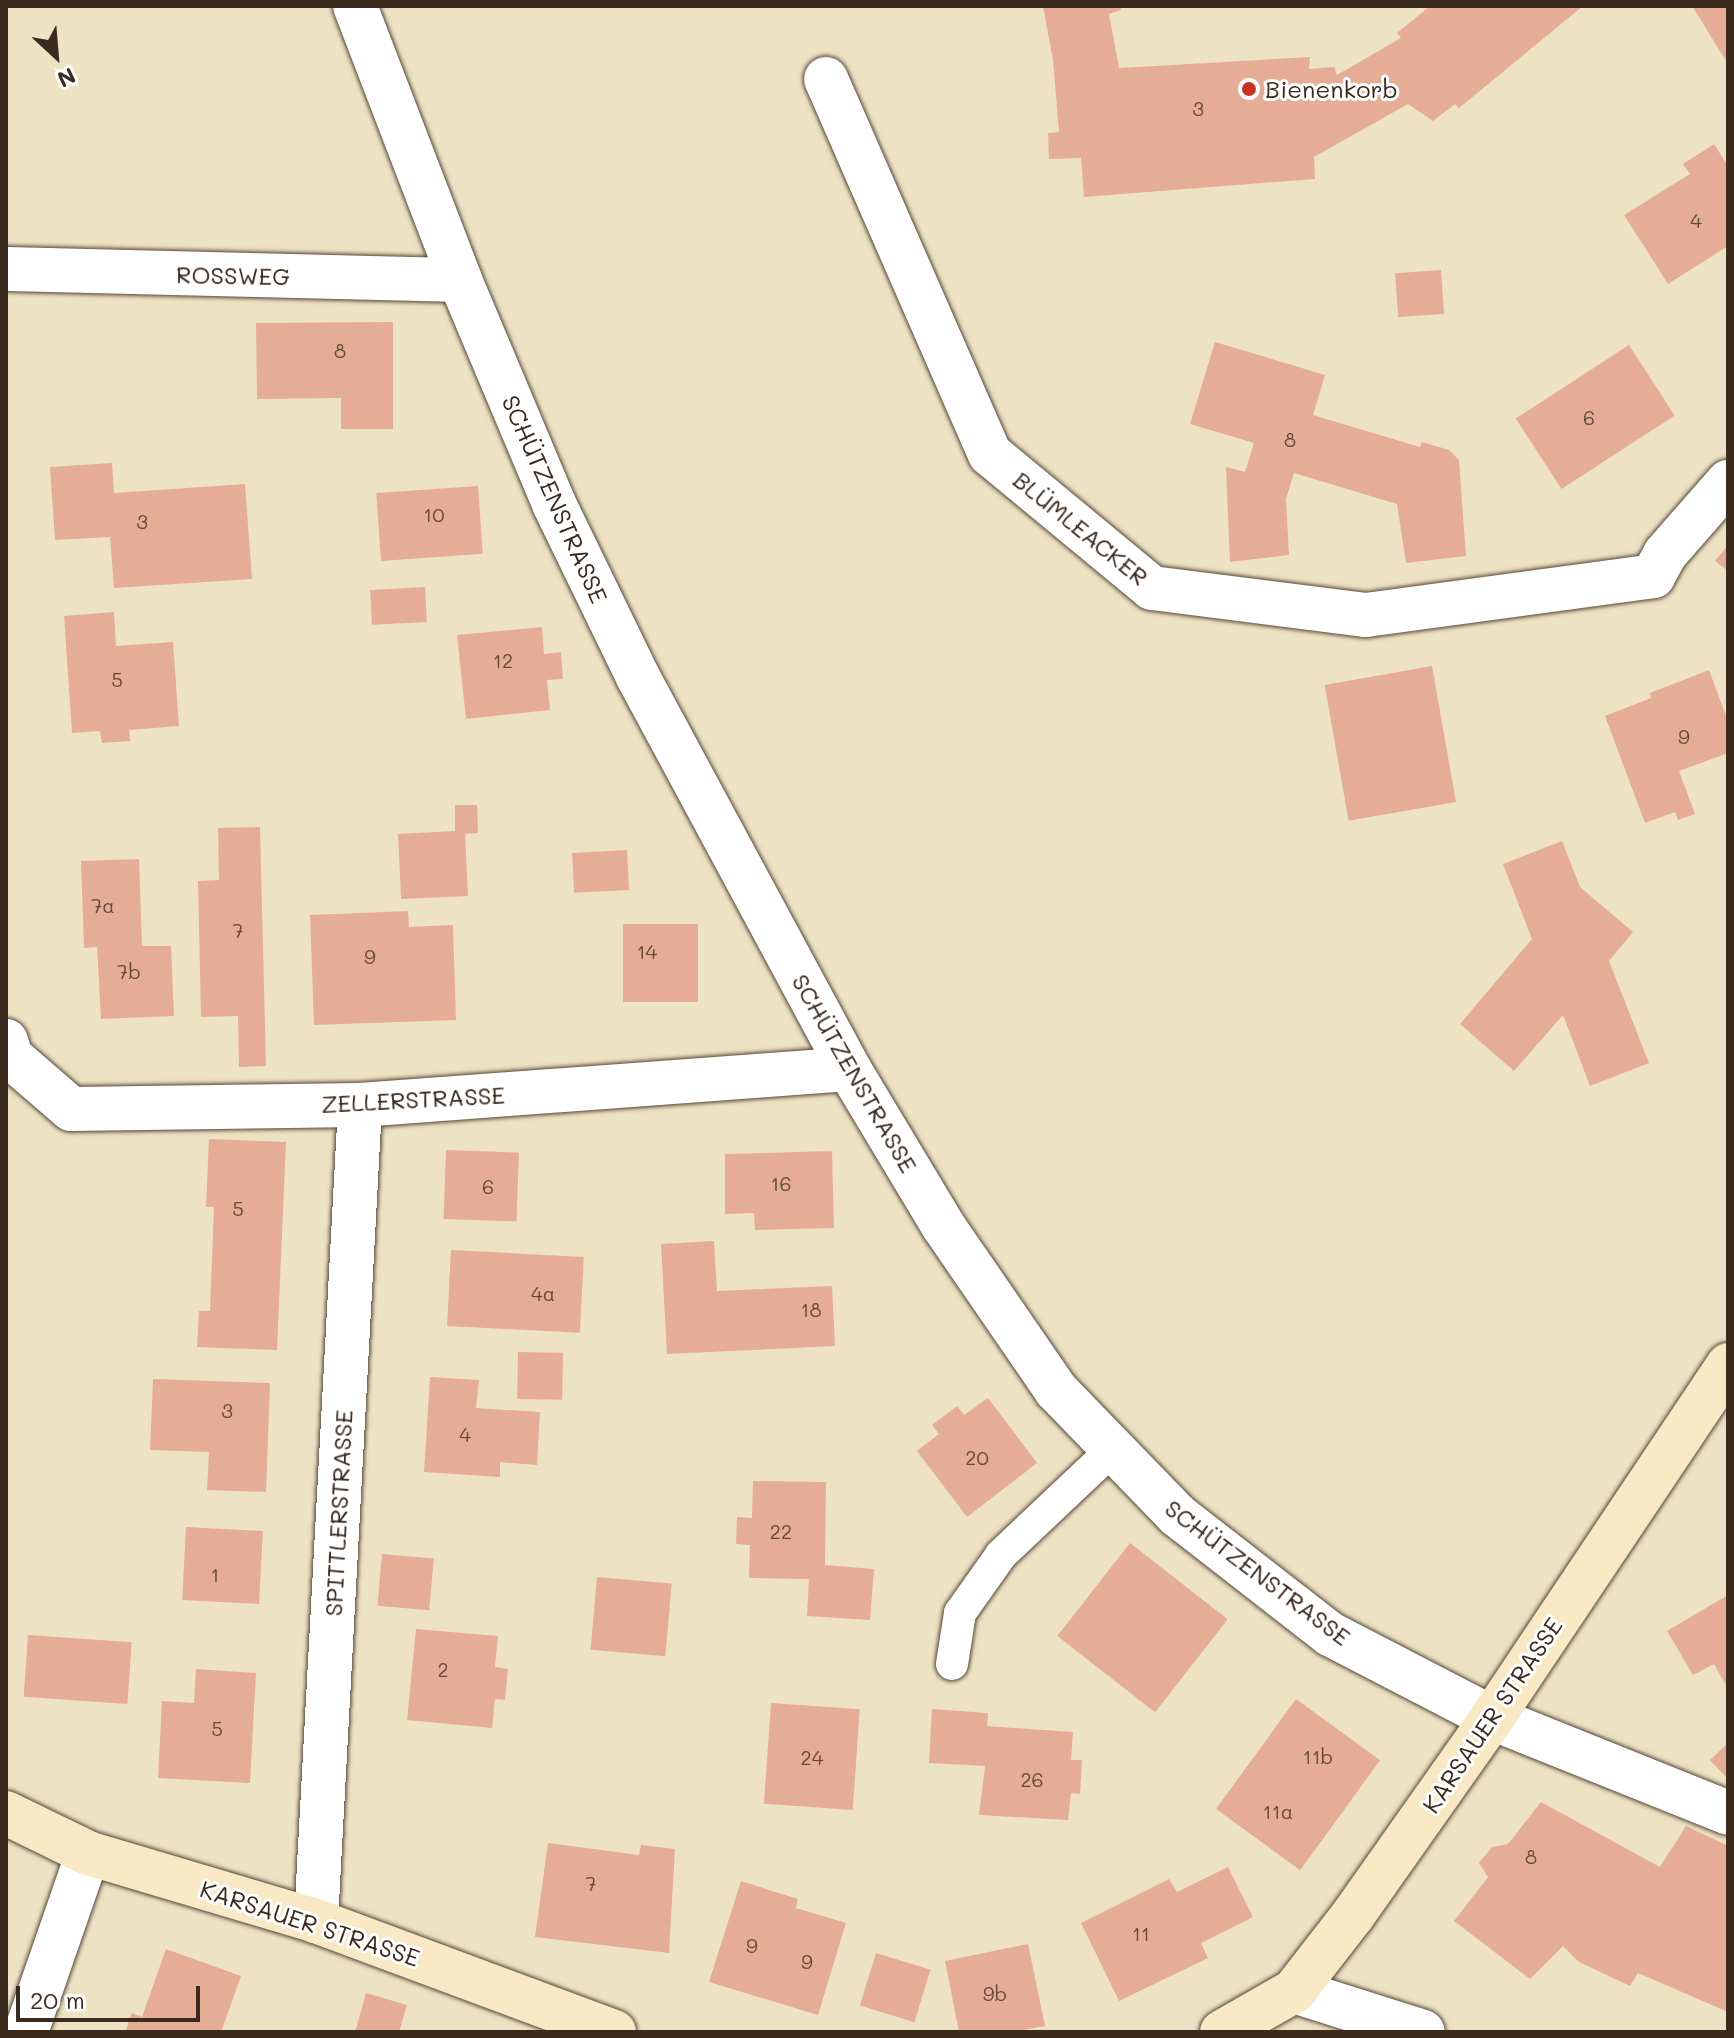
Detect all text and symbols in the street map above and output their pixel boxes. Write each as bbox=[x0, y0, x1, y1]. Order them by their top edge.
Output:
north arrow bbox=[16, 16, 96, 96]
text: N bbox=[53, 61, 81, 95]
place label: Bienenkorb bbox=[1265, 75, 1398, 103]
marker: Bienenkorb bbox=[1240, 80, 1258, 98]
house number: 3 bbox=[1192, 96, 1204, 120]
house number: 4 bbox=[1690, 208, 1702, 232]
street label: ROSSWEG bbox=[176, 260, 290, 290]
house number: 8 bbox=[334, 338, 346, 362]
street label: SCHÜTZENSTRASSE bbox=[496, 391, 614, 607]
house number: 6 bbox=[1583, 405, 1595, 429]
house number: 8 bbox=[1284, 427, 1296, 451]
street label: BLÜMLEACKER bbox=[1008, 465, 1154, 591]
house number: 10 bbox=[423, 502, 445, 526]
house number: 3 bbox=[136, 509, 148, 533]
house number: 12 bbox=[493, 648, 513, 672]
house number: 5 bbox=[111, 667, 123, 691]
house number: 9 bbox=[1678, 724, 1690, 748]
house number: 7a bbox=[91, 893, 115, 917]
house number: 7 bbox=[232, 918, 244, 942]
house number: 14 bbox=[637, 939, 657, 963]
house number: 9 bbox=[364, 944, 376, 968]
house number: 7b bbox=[117, 959, 141, 983]
street label: SCHÜTZENSTRASSE bbox=[786, 969, 924, 1177]
street label: ZELLERSTRASSE bbox=[320, 1080, 506, 1118]
house number: 16 bbox=[770, 1171, 792, 1195]
house number: 6 bbox=[482, 1174, 494, 1198]
house number: 5 bbox=[232, 1196, 244, 1220]
house number: 4a bbox=[531, 1281, 555, 1305]
house number: 18 bbox=[800, 1297, 822, 1321]
house number: 3 bbox=[221, 1398, 233, 1422]
street label: SPITTLERSTRASSE bbox=[318, 1409, 358, 1617]
house number: 4 bbox=[459, 1422, 471, 1446]
house number: 20 bbox=[965, 1445, 989, 1469]
street label: SCHÜTZENSTRASSE bbox=[1160, 1493, 1356, 1651]
house number: 22 bbox=[770, 1519, 792, 1543]
house number: 1 bbox=[211, 1562, 219, 1586]
street label: KARSAUER STRASSE bbox=[1416, 1612, 1568, 1818]
house number: 2 bbox=[437, 1657, 449, 1681]
house number: 5 bbox=[211, 1716, 223, 1740]
house number: 11b bbox=[1303, 1744, 1333, 1768]
house number: 24 bbox=[801, 1745, 823, 1769]
house number: 26 bbox=[1020, 1767, 1044, 1791]
house number: 11a bbox=[1263, 1799, 1293, 1823]
house number: 8 bbox=[1525, 1844, 1537, 1868]
house number: 7 bbox=[585, 1871, 597, 1895]
street label: KARSAUER STRASSE bbox=[197, 1874, 423, 1972]
house number: 11 bbox=[1132, 1921, 1150, 1945]
house number: 9 bbox=[746, 1933, 758, 1957]
house number: 9 bbox=[801, 1949, 813, 1973]
scale bar bbox=[20, 1970, 204, 2020]
house number: 9b bbox=[983, 1981, 1007, 2005]
text: 20 m bbox=[30, 1984, 85, 2015]

